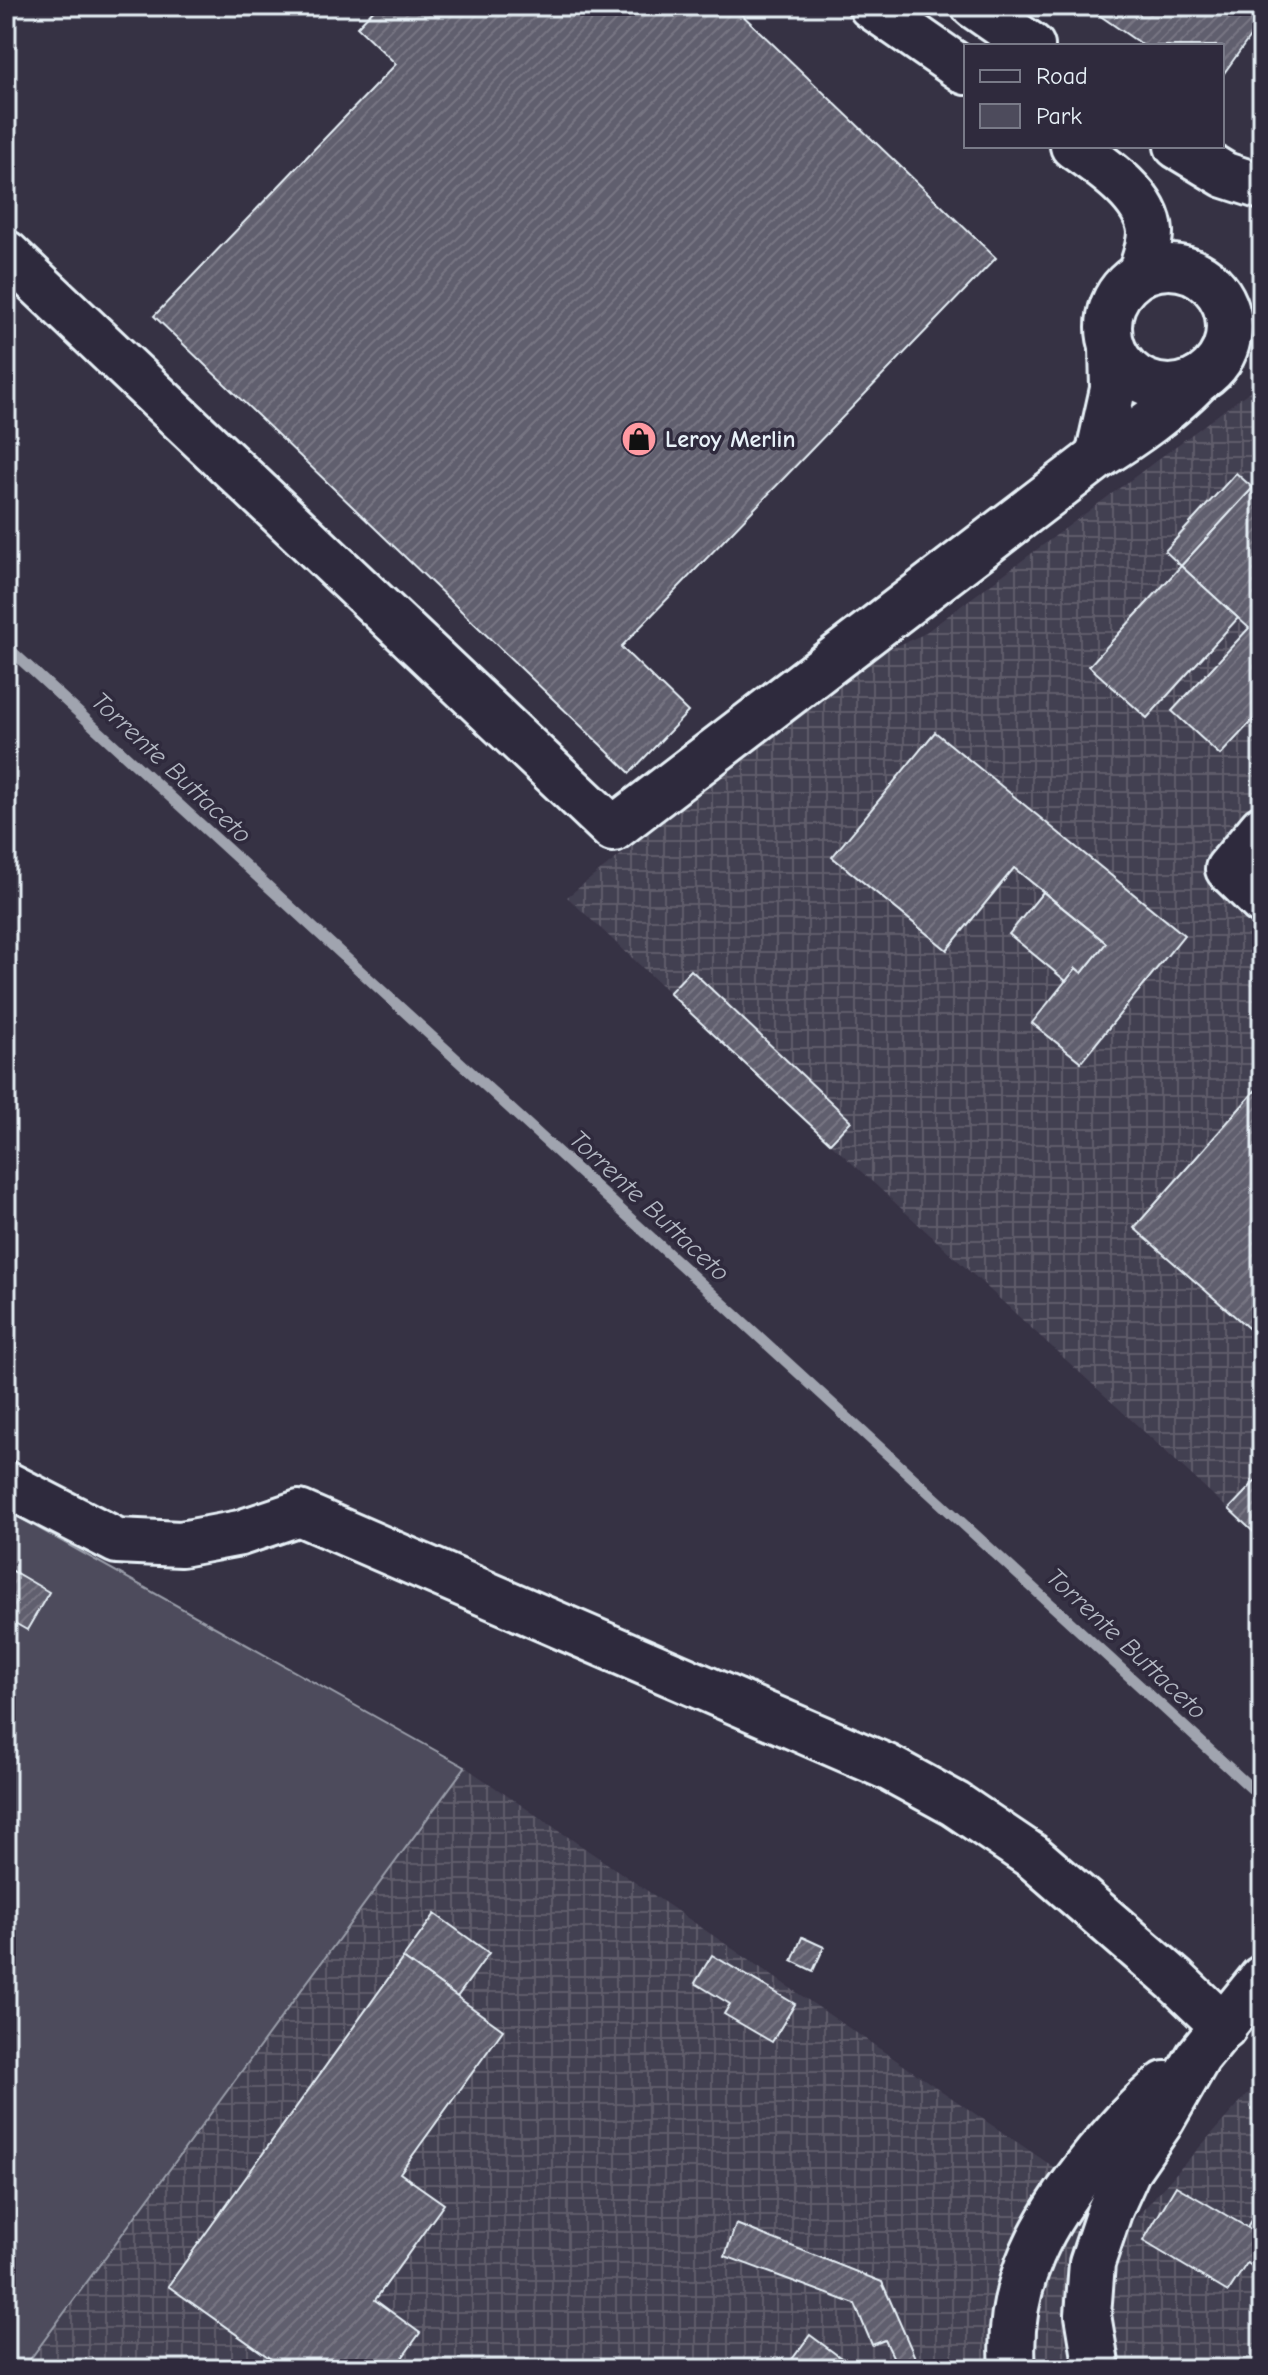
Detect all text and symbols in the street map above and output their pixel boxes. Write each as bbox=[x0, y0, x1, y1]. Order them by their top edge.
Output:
legend bbox=[964, 44, 1224, 148]
text: Road bbox=[1036, 62, 1088, 90]
text: Park bbox=[1036, 102, 1082, 130]
shop icon: Leroy Merlin bbox=[620, 420, 658, 458]
place label: Leroy Merlin bbox=[665, 425, 796, 453]
water label: Torrente Buttaceto bbox=[85, 686, 257, 850]
water label: Torrente Buttaceto bbox=[563, 1124, 735, 1288]
water label: Torrente Buttaceto bbox=[1040, 1562, 1212, 1726]

